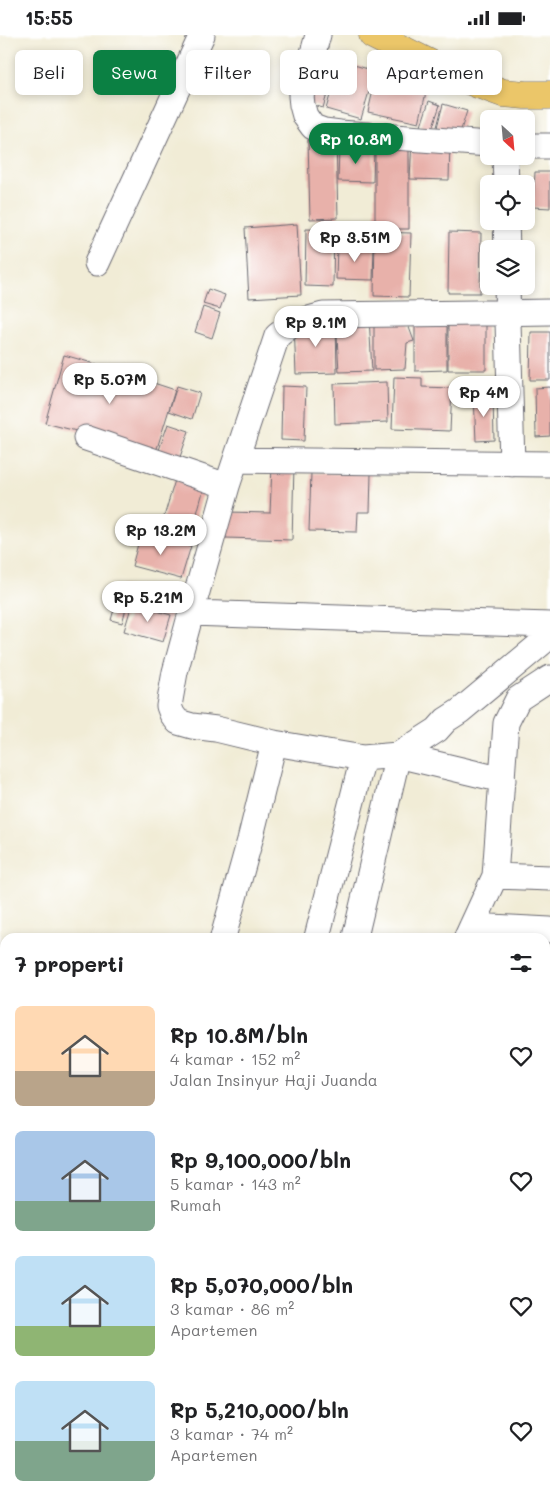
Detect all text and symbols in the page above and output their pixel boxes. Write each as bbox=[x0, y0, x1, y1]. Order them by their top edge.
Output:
text: 15:55 bbox=[25, 5, 73, 30]
chip: Beli bbox=[15, 50, 83, 95]
chip: Sewa bbox=[93, 50, 176, 95]
chip: Filter bbox=[186, 50, 270, 95]
chip: Baru bbox=[280, 50, 357, 95]
chip: Apartemen bbox=[367, 50, 502, 95]
north arrow bbox=[480, 110, 535, 165]
map controls bbox=[480, 110, 535, 295]
pin: Rp 10.8M bbox=[304, 123, 408, 165]
text: Rp 10.8M bbox=[320, 128, 392, 149]
button: locate bbox=[480, 175, 535, 230]
pin: Rp 3.51M bbox=[303, 221, 407, 263]
text: Rp 3.51M bbox=[320, 226, 390, 247]
button: layers bbox=[480, 240, 535, 295]
pin: Rp 9.1M bbox=[270, 305, 362, 348]
text: Rp 9.1M bbox=[285, 311, 347, 332]
pin: Rp 5.07M bbox=[58, 363, 162, 405]
text: Rp 5.07M bbox=[73, 368, 147, 389]
pin: Rp 4M bbox=[449, 375, 519, 418]
text: Rp 4M bbox=[459, 381, 509, 402]
pin: Rp 13.2M bbox=[109, 513, 213, 556]
text: Rp 13.2M bbox=[126, 519, 196, 540]
pin: Rp 5.21M bbox=[96, 581, 200, 623]
text: Rp 5.21M bbox=[113, 586, 183, 607]
icon: filters bbox=[507, 949, 535, 977]
text: 7 properti bbox=[15, 950, 124, 977]
text: Rp 10.8M/bln bbox=[170, 1021, 308, 1048]
icon: home bbox=[55, 1026, 115, 1086]
icon: heart bbox=[507, 1042, 535, 1070]
text: 4 kamar · 152 m² bbox=[170, 1048, 300, 1069]
text: Jalan Insinyur Haji Juanda bbox=[170, 1069, 378, 1090]
text: Rp 9,100,000/bln bbox=[170, 1146, 351, 1173]
icon: home bbox=[55, 1151, 115, 1211]
icon: heart bbox=[507, 1167, 535, 1195]
text: 5 kamar · 143 m² bbox=[170, 1173, 301, 1194]
text: Rumah bbox=[170, 1194, 221, 1215]
text: Rp 5,070,000/bln bbox=[170, 1271, 353, 1298]
icon: home bbox=[55, 1276, 115, 1336]
icon: heart bbox=[507, 1292, 535, 1320]
text: 3 kamar · 86 m² bbox=[170, 1298, 294, 1319]
text: Apartemen bbox=[170, 1319, 257, 1340]
text: Rp 5,210,000/bln bbox=[170, 1396, 349, 1423]
icon: home bbox=[55, 1401, 115, 1461]
icon: heart bbox=[507, 1417, 535, 1445]
text: 3 kamar · 74 m² bbox=[170, 1423, 293, 1444]
text: Apartemen bbox=[170, 1444, 257, 1465]

